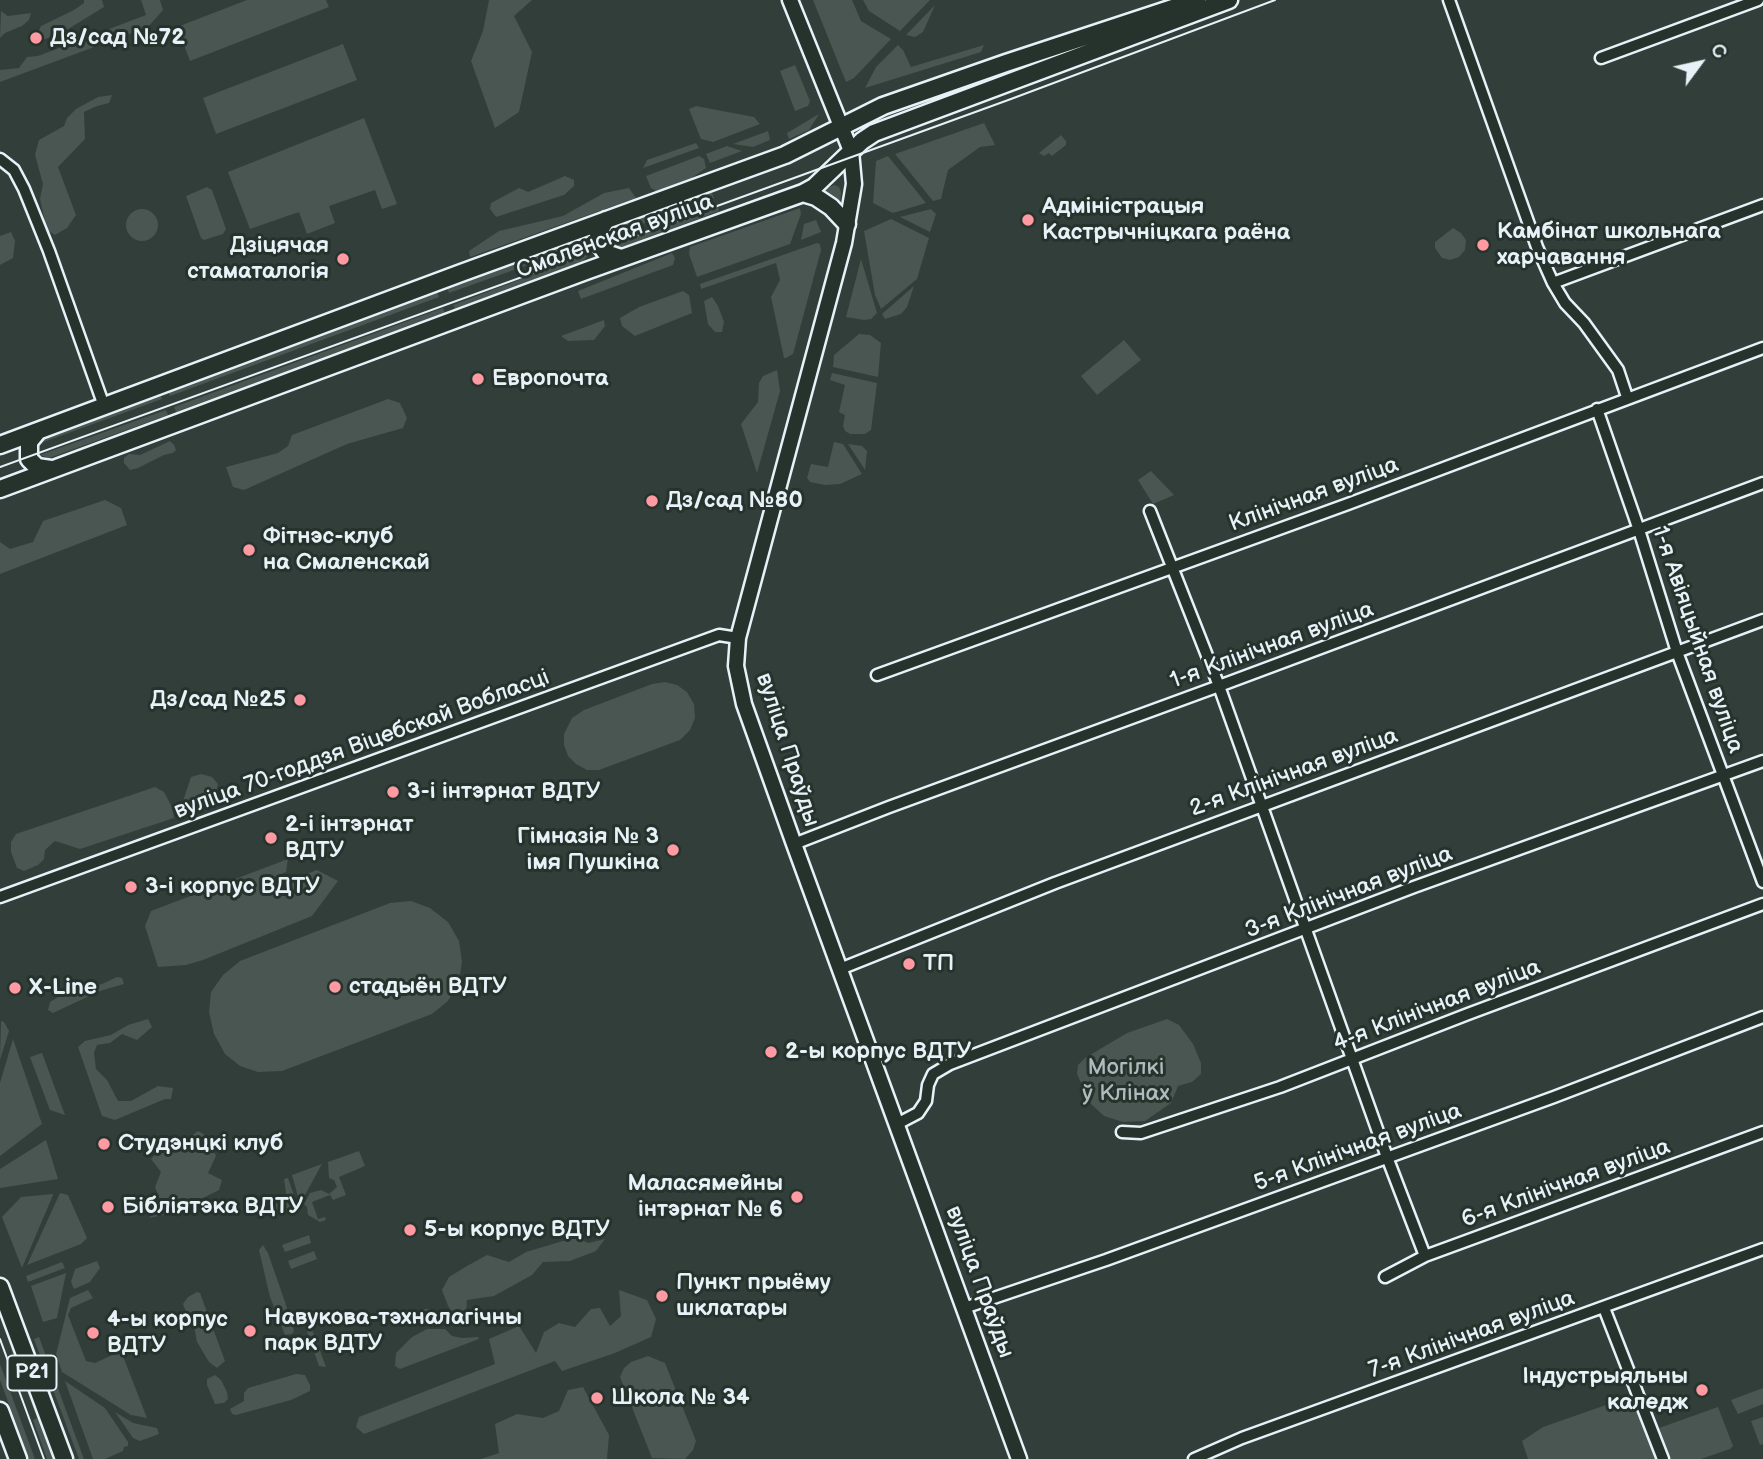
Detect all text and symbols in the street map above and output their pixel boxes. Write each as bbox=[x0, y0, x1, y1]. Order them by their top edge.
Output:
place label: Дз/сад №72 bbox=[50, 24, 185, 52]
north arrow bbox=[1665, 28, 1735, 98]
marker: Дз/сад №72 bbox=[28, 30, 44, 46]
text: С bbox=[1705, 39, 1731, 63]
street label: Смаленская вуліца bbox=[513, 189, 717, 285]
place label: Адміністрацыя Кастрычніцкага раёна bbox=[1042, 193, 1290, 247]
marker: Адміністрацыя Кастрычніцкага раёна bbox=[1020, 212, 1036, 228]
place label: Камбінат школьнага харчавання bbox=[1497, 218, 1721, 272]
place label: Дзіцячая стаматалогія bbox=[187, 232, 329, 286]
marker: Камбінат школьнага харчавання bbox=[1475, 237, 1491, 253]
marker: Дзіцячая стаматалогія bbox=[335, 251, 351, 267]
place label: Европочта bbox=[492, 365, 608, 393]
marker: Европочта bbox=[470, 371, 486, 387]
street label: Клінічная вуліца bbox=[1226, 452, 1402, 538]
place label: Дз/сад №80 bbox=[666, 487, 803, 515]
marker: Дз/сад №80 bbox=[644, 493, 660, 509]
place label: Фітнэс-клуб на Смаленскай bbox=[263, 523, 430, 577]
street label: 1-я Авіяцыйная вуліца bbox=[1645, 523, 1749, 757]
marker: Фітнэс-клуб на Смаленскай bbox=[241, 542, 257, 558]
street label: 1-я Клінічная вуліца bbox=[1166, 596, 1378, 696]
street label: вуліца 70-годдзя Віцебскай Вобласці bbox=[171, 664, 553, 826]
street label: вуліца Праўды bbox=[749, 670, 825, 830]
place label: Дз/сад №25 bbox=[150, 686, 286, 714]
marker: Дз/сад №25 bbox=[292, 692, 308, 708]
street label: 2-я Клінічная вуліца bbox=[1186, 723, 1402, 823]
place label: 3-і інтэрнат ВДТУ bbox=[407, 778, 600, 806]
marker: 3-і інтэрнат ВДТУ bbox=[385, 784, 401, 800]
place label: 2-і інтэрнат ВДТУ bbox=[285, 811, 413, 865]
place label: Гімназія № 3 імя Пушкіна bbox=[517, 823, 659, 877]
marker: 2-і інтэрнат ВДТУ bbox=[263, 830, 279, 846]
street label: 3-я Клінічная вуліца bbox=[1241, 841, 1457, 945]
marker: Гімназія № 3 імя Пушкіна bbox=[665, 842, 681, 858]
place label: 3-і корпус ВДТУ bbox=[145, 873, 320, 901]
marker: 3-і корпус ВДТУ bbox=[123, 879, 139, 895]
place label: ТП bbox=[923, 950, 954, 978]
street label: 4-я Клінічная вуліца bbox=[1330, 954, 1544, 1058]
marker: ТП bbox=[901, 956, 917, 972]
place label: стадыён ВДТУ bbox=[349, 973, 507, 1001]
place label: X-Line bbox=[29, 974, 97, 1002]
marker: стадыён ВДТУ bbox=[327, 979, 343, 995]
marker: X-Line bbox=[7, 980, 23, 996]
place label: 2-ы корпус ВДТУ bbox=[785, 1038, 971, 1066]
marker: 2-ы корпус ВДТУ bbox=[763, 1044, 779, 1060]
park label: Могілкі ў Клінах bbox=[1082, 1054, 1170, 1108]
street label: 5-я Клінічная вуліца bbox=[1250, 1098, 1466, 1198]
place label: Студэнцкі клуб bbox=[118, 1130, 283, 1158]
street label: 6-я Клінічная вуліца bbox=[1458, 1133, 1674, 1235]
marker: Студэнцкі клуб bbox=[96, 1136, 112, 1152]
place label: Маласямейны інтэрнат № 6 bbox=[627, 1170, 783, 1224]
marker: Маласямейны інтэрнат № 6 bbox=[789, 1189, 805, 1205]
place label: Бібліятэка ВДТУ bbox=[122, 1193, 303, 1221]
marker: Бібліятэка ВДТУ bbox=[100, 1199, 116, 1215]
street label: вуліца Праўды bbox=[939, 1202, 1019, 1362]
place label: 5-ы корпус ВДТУ bbox=[424, 1216, 610, 1244]
marker: 5-ы корпус ВДТУ bbox=[402, 1222, 418, 1238]
place label: Пункт прыёму шклатары bbox=[676, 1269, 831, 1323]
street label: 7-я Клінічная вуліца bbox=[1365, 1285, 1579, 1385]
marker: Пункт прыёму шклатары bbox=[654, 1288, 670, 1304]
place label: Навукова-тэхналагічны парк ВДТУ bbox=[264, 1304, 522, 1358]
place label: 4-ы корпус ВДТУ bbox=[107, 1306, 228, 1360]
marker: Навукова-тэхналагічны парк ВДТУ bbox=[242, 1323, 258, 1339]
marker: 4-ы корпус ВДТУ bbox=[85, 1325, 101, 1341]
road number: Р21 bbox=[7, 1356, 56, 1390]
place label: Індустрыяльны каледж bbox=[1522, 1363, 1688, 1417]
marker: Індустрыяльны каледж bbox=[1694, 1382, 1710, 1398]
place label: Школа № 34 bbox=[611, 1384, 750, 1412]
marker: Школа № 34 bbox=[589, 1390, 605, 1406]

